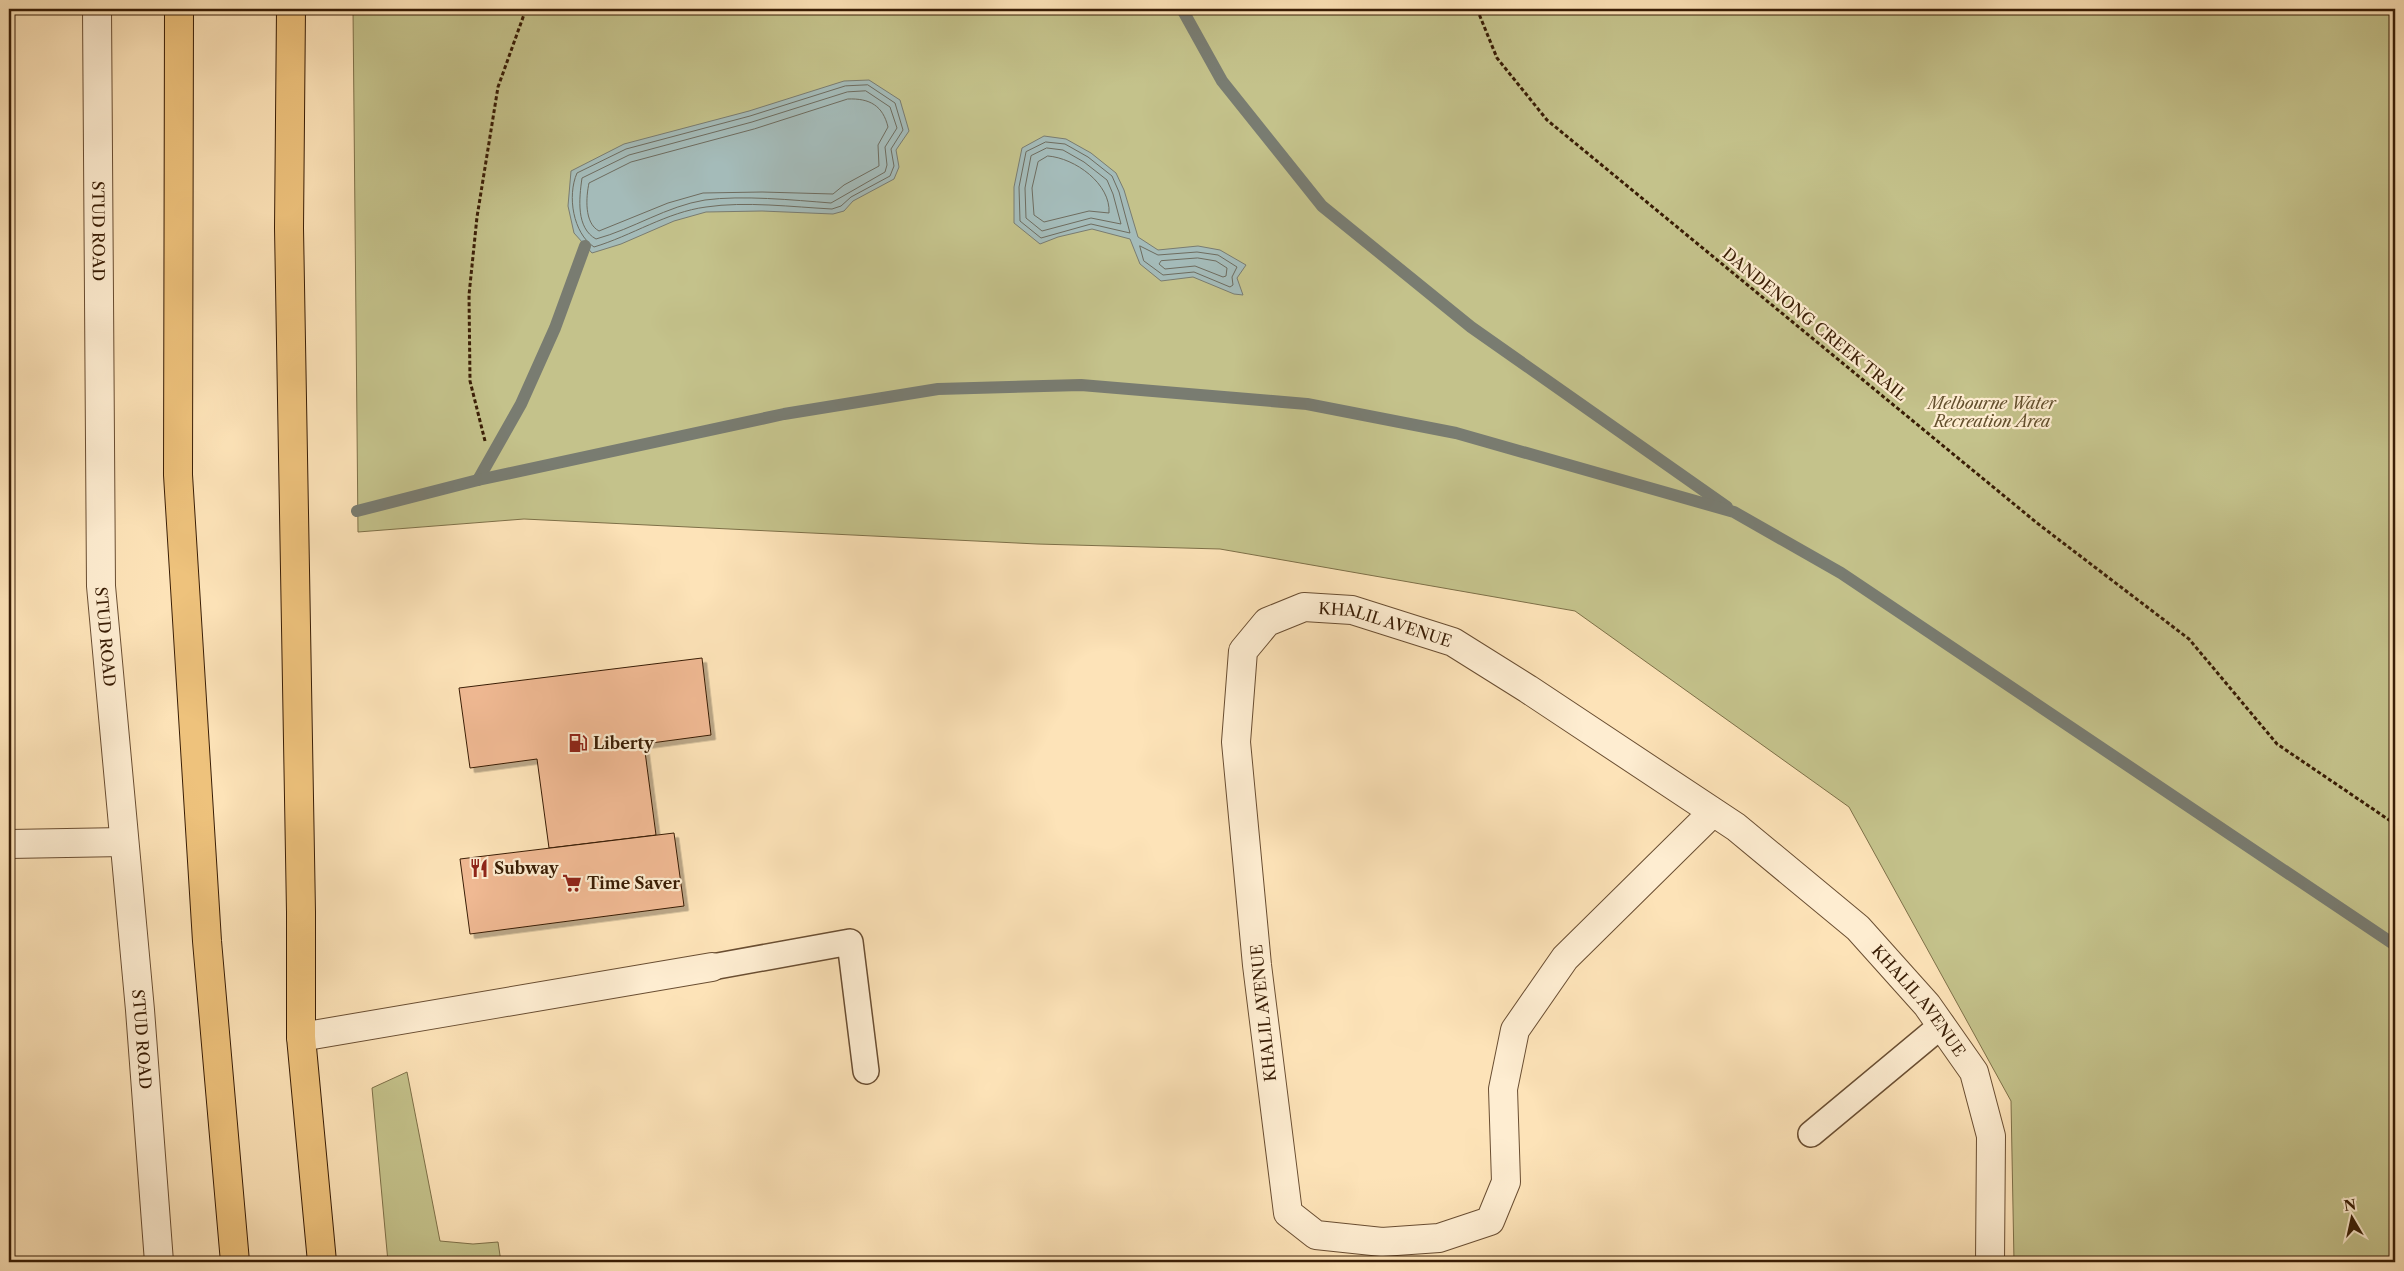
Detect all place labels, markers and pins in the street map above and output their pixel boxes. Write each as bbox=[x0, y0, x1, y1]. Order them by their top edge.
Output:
fuel station icon: Liberty bbox=[567, 732, 589, 754]
place label: Liberty bbox=[593, 733, 655, 753]
restaurant icon: Subway bbox=[468, 857, 490, 879]
place label: Subway bbox=[494, 858, 560, 878]
supermarket icon: Time Saver bbox=[561, 872, 583, 894]
place label: Time Saver bbox=[587, 873, 680, 893]

